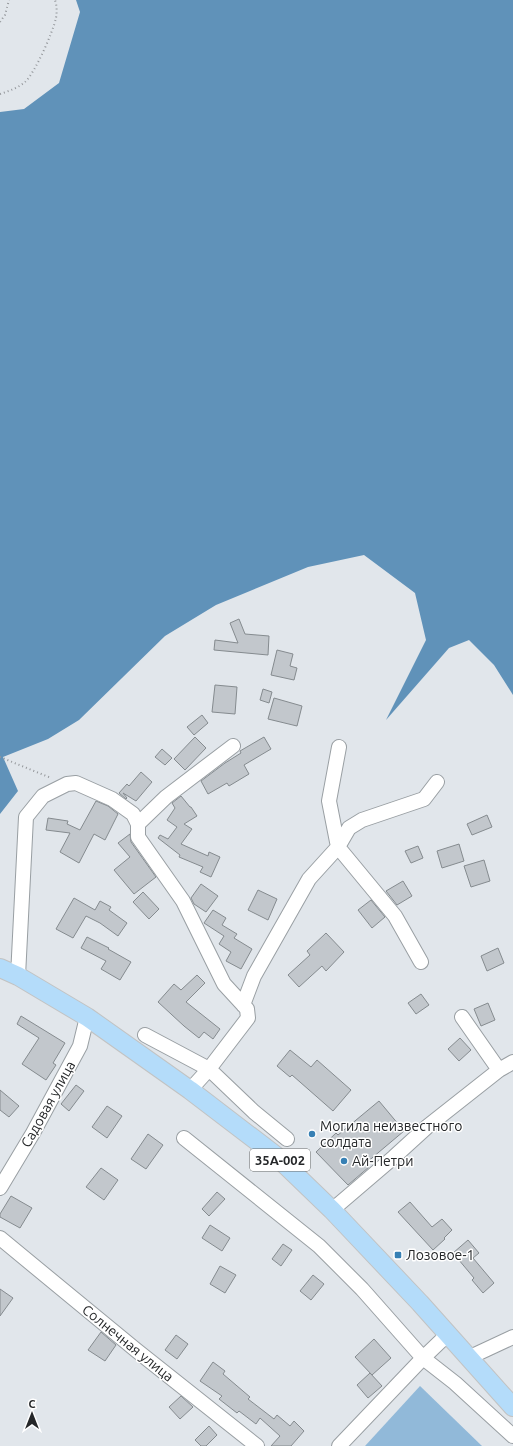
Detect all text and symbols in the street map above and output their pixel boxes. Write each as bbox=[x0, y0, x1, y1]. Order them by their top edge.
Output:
street label: Садовая улица bbox=[18, 1058, 78, 1150]
place label: Могила неизвестного солдата bbox=[320, 1118, 462, 1150]
marker: Могила неизвестного солдата bbox=[307, 1129, 317, 1139]
road number: 35А-002 bbox=[250, 1149, 310, 1171]
place label: Ай-Петри bbox=[352, 1153, 414, 1169]
marker: Ай-Петри bbox=[339, 1156, 349, 1166]
place label: Лозовое-1 bbox=[406, 1247, 474, 1263]
marker: Лозовое-1 bbox=[393, 1250, 403, 1260]
street label: Солнечная улица bbox=[79, 1301, 177, 1385]
north arrow bbox=[12, 1394, 52, 1434]
text: С bbox=[28, 1398, 36, 1410]

